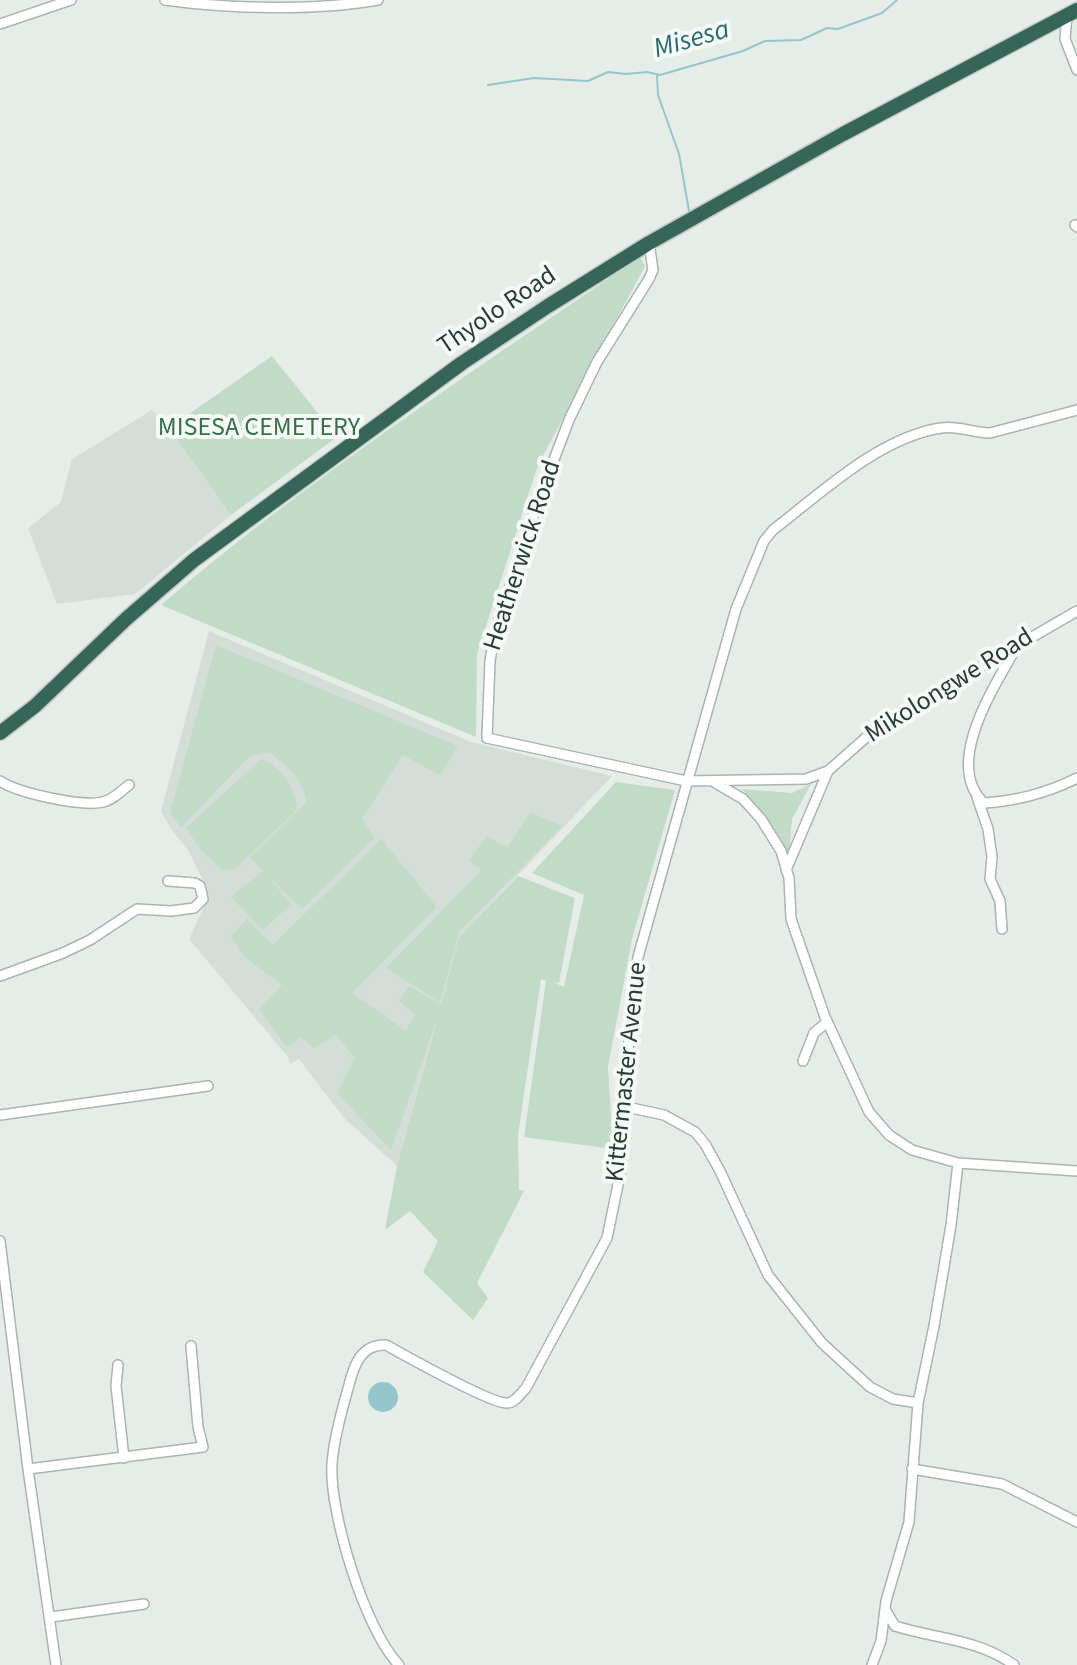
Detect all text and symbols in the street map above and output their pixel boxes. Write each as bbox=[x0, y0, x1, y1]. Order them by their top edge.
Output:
water label: Misesa bbox=[650, 14, 734, 68]
street label: Thyolo Road bbox=[433, 261, 563, 363]
park label: MISESA CEMETERY bbox=[158, 413, 360, 445]
street label: Heatherwick Road bbox=[479, 457, 569, 655]
street label: Mikolongwe Road bbox=[860, 623, 1040, 751]
street label: Kittermaster Avenue bbox=[601, 961, 655, 1183]

